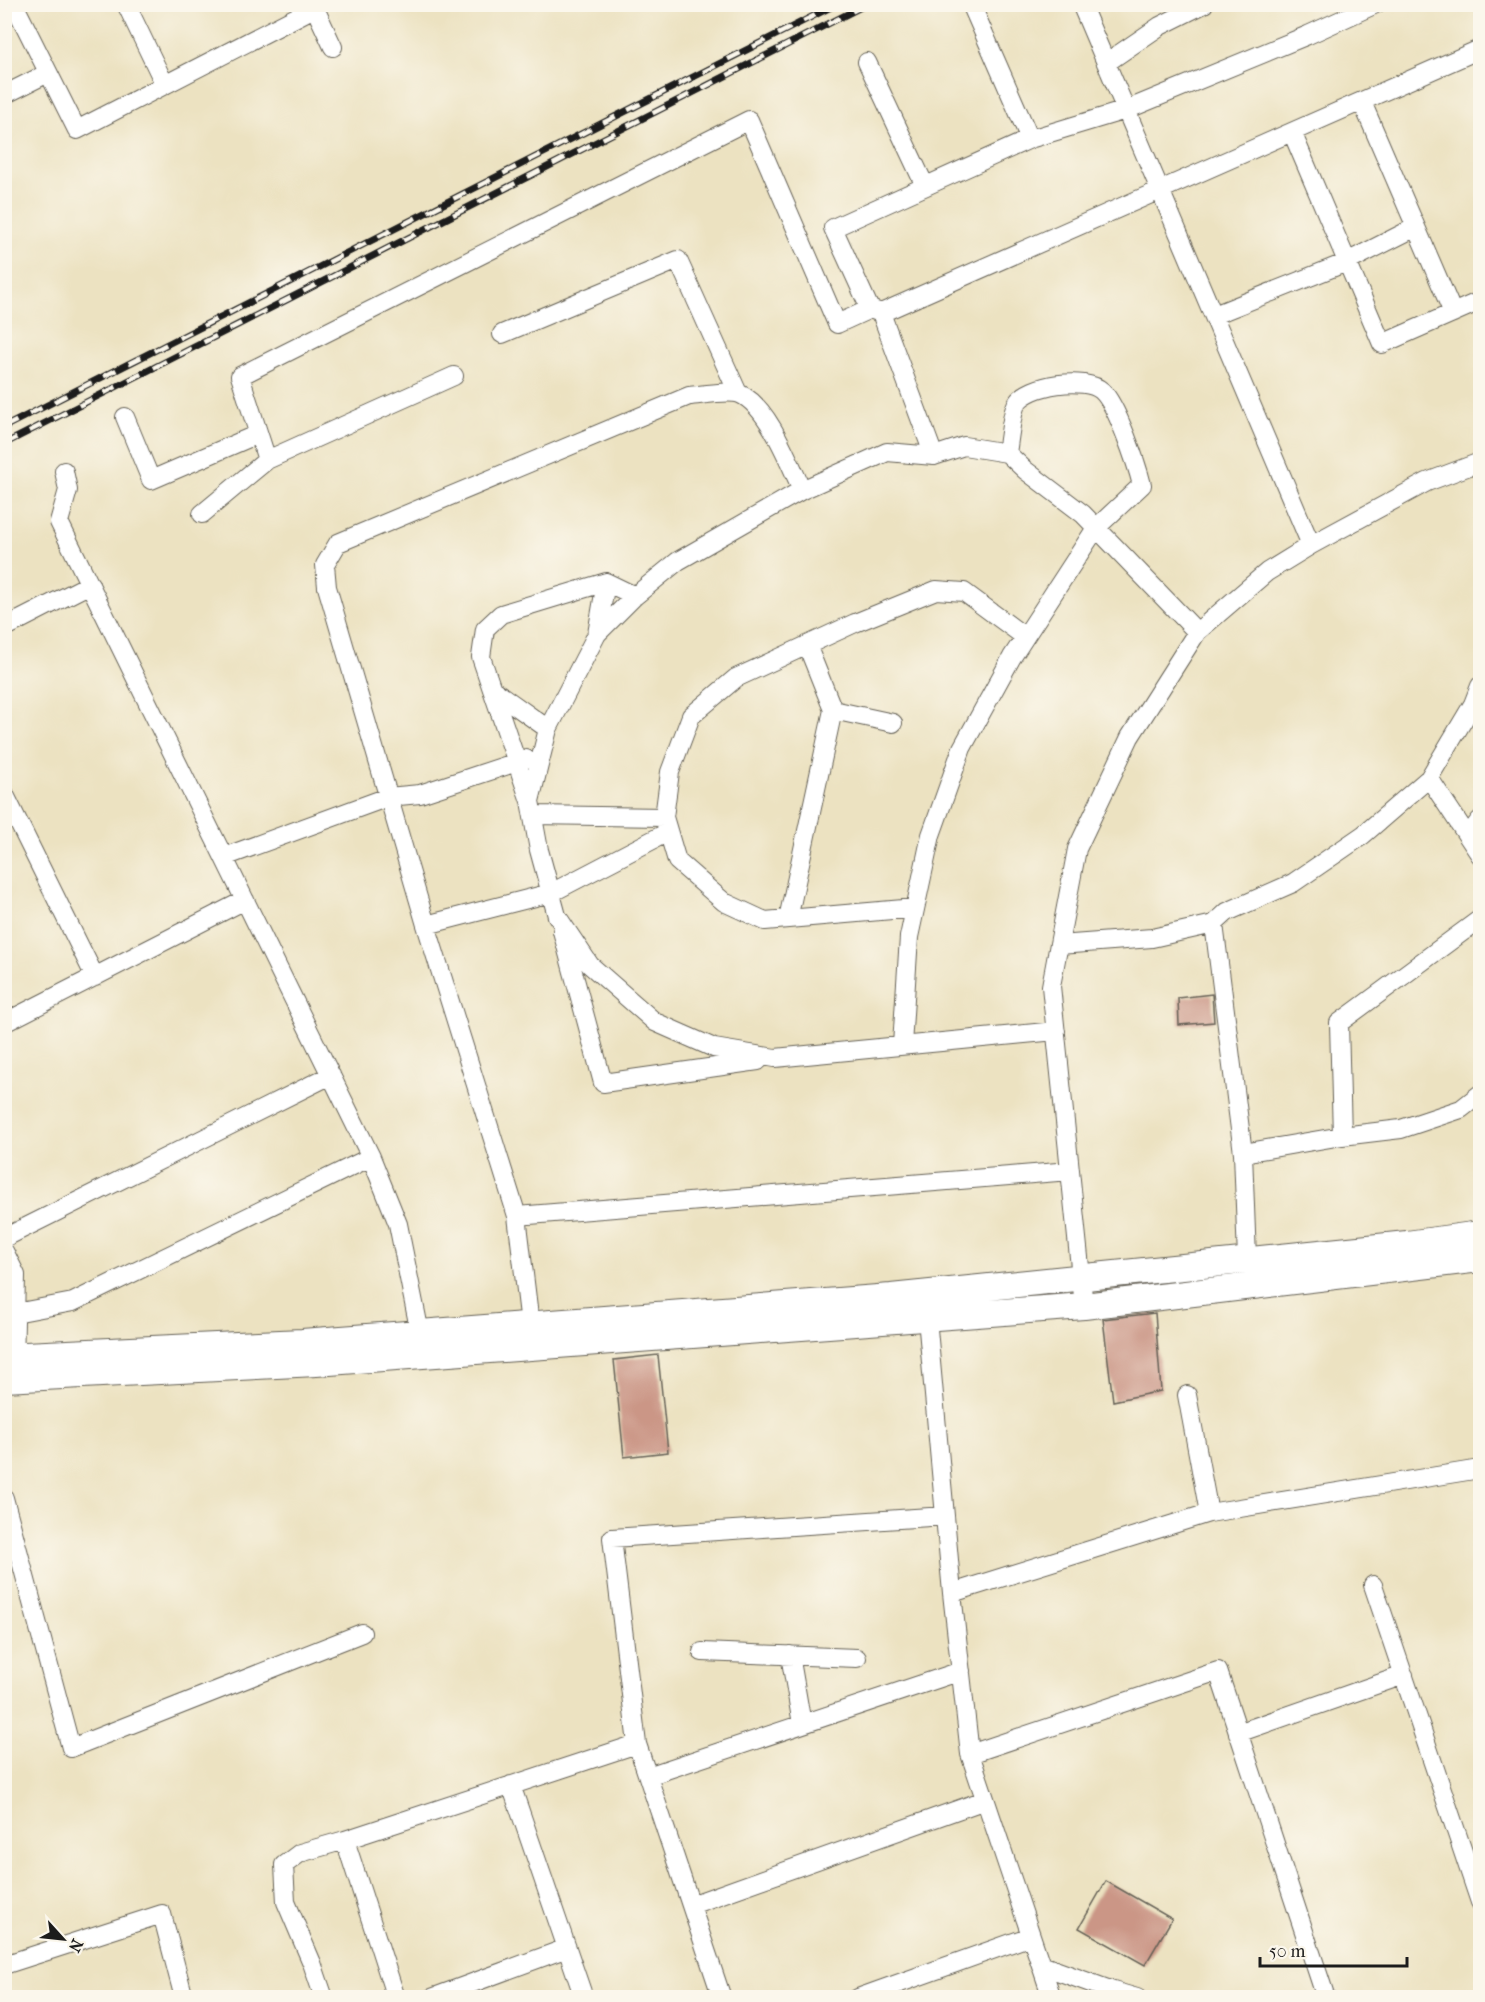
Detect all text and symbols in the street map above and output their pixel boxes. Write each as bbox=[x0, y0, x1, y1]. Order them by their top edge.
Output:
north arrow bbox=[33, 1909, 93, 1969]
scale bar bbox=[1260, 1930, 1407, 1968]
text: N bbox=[64, 1936, 87, 1956]
text: 50 m bbox=[1269, 1941, 1306, 1962]

